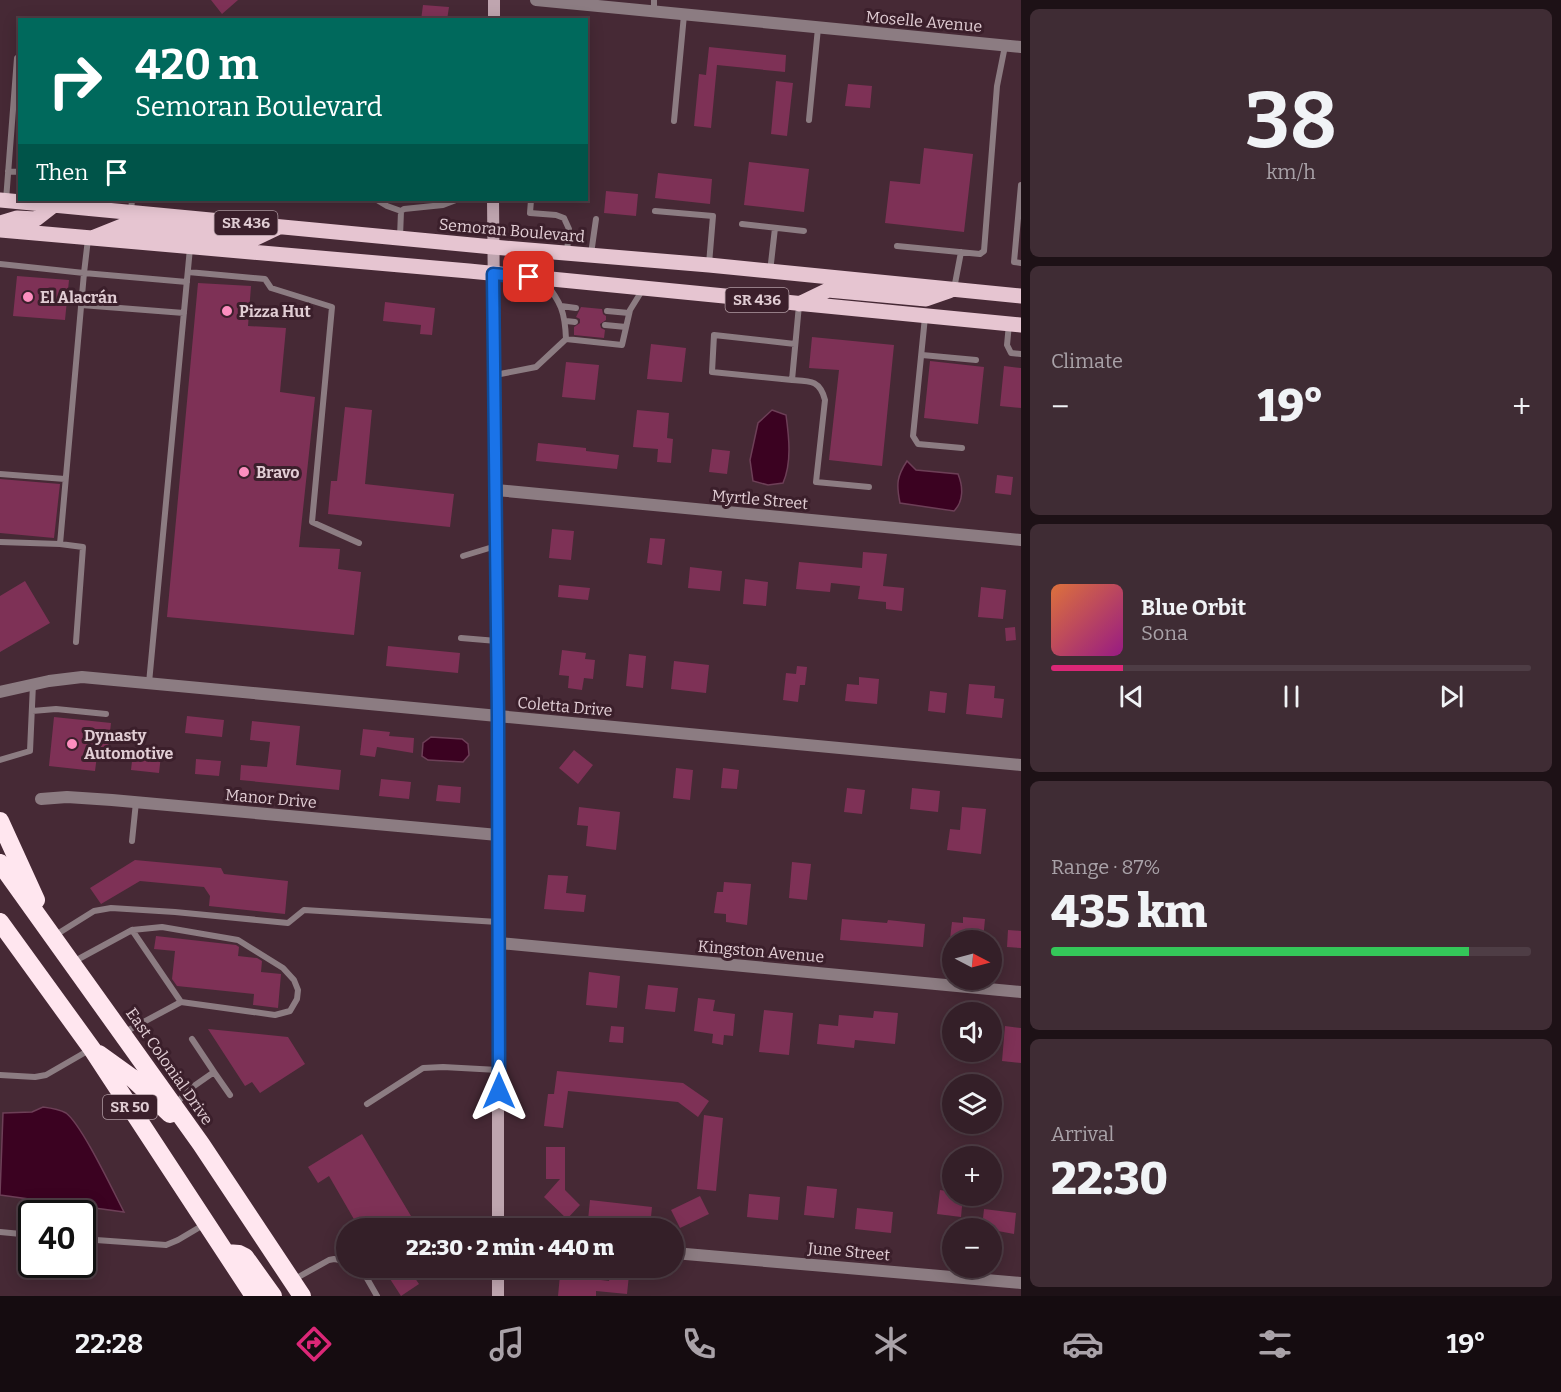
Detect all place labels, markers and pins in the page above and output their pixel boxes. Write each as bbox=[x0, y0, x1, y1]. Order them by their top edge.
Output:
pin bbox=[503, 251, 554, 302]
place label: El Alacrán bbox=[40, 288, 118, 307]
marker: El Alacrán bbox=[21, 290, 35, 304]
place label: Pizza Hut bbox=[239, 302, 311, 321]
marker: Pizza Hut bbox=[220, 304, 234, 318]
place label: Bravo bbox=[256, 463, 299, 482]
marker: Bravo bbox=[237, 465, 251, 479]
place label: Dynasty Automotive bbox=[84, 726, 174, 763]
marker: Dynasty Automotive bbox=[65, 737, 79, 751]

